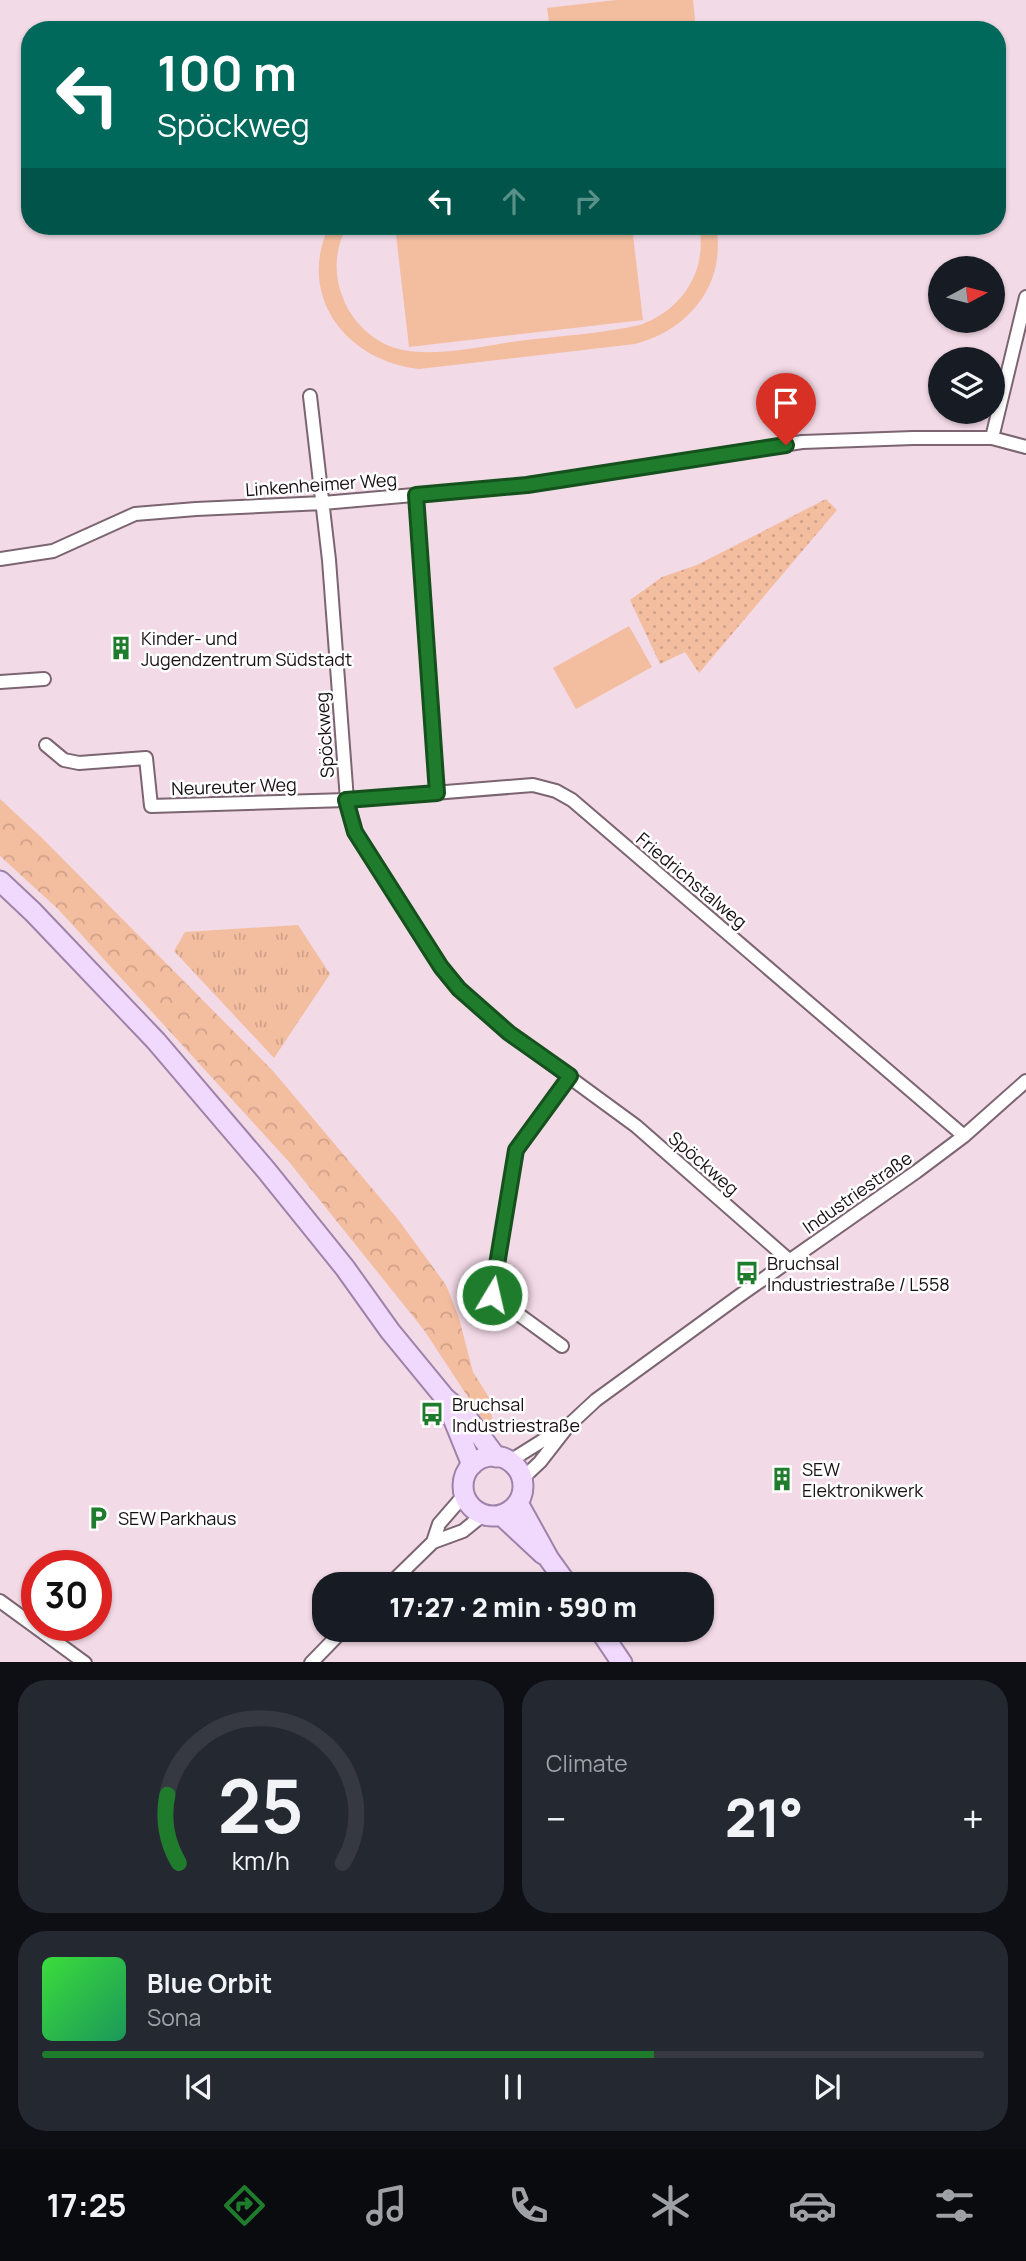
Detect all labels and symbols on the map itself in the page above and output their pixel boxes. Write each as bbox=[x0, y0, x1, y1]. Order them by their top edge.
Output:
north arrow bbox=[928, 256, 1004, 332]
pin bbox=[756, 373, 816, 445]
street label: Linkenheimer Weg bbox=[244, 467, 398, 501]
place label: Kinder- und Jugendzentrum Südstadt bbox=[141, 626, 352, 671]
building icon: Kinder- und Jugendzentrum Südstadt bbox=[107, 634, 135, 662]
street label: Spöckweg bbox=[309, 691, 339, 779]
street label: Neureuter Weg bbox=[171, 772, 297, 800]
street label: Friedrichstalweg bbox=[632, 827, 752, 933]
street label: Spöckweg bbox=[664, 1126, 744, 1200]
street label: Industriestraße bbox=[798, 1145, 916, 1239]
place label: Bruchsal Industriestraße / L558 bbox=[767, 1251, 950, 1296]
position arrow bbox=[455, 1258, 529, 1332]
bus stop icon: Bruchsal Industriestraße / L558 bbox=[733, 1259, 761, 1287]
place label: Bruchsal Industriestraße bbox=[452, 1392, 580, 1437]
bus stop icon: Bruchsal Industriestraße bbox=[418, 1400, 446, 1428]
place label: SEW Elektronikwerk bbox=[802, 1457, 924, 1502]
building icon: SEW Elektronikwerk bbox=[768, 1465, 796, 1493]
parking icon: SEW Parkhaus bbox=[84, 1504, 112, 1532]
place label: SEW Parkhaus bbox=[118, 1506, 237, 1530]
speed limit sign: 30 bbox=[21, 1550, 112, 1641]

